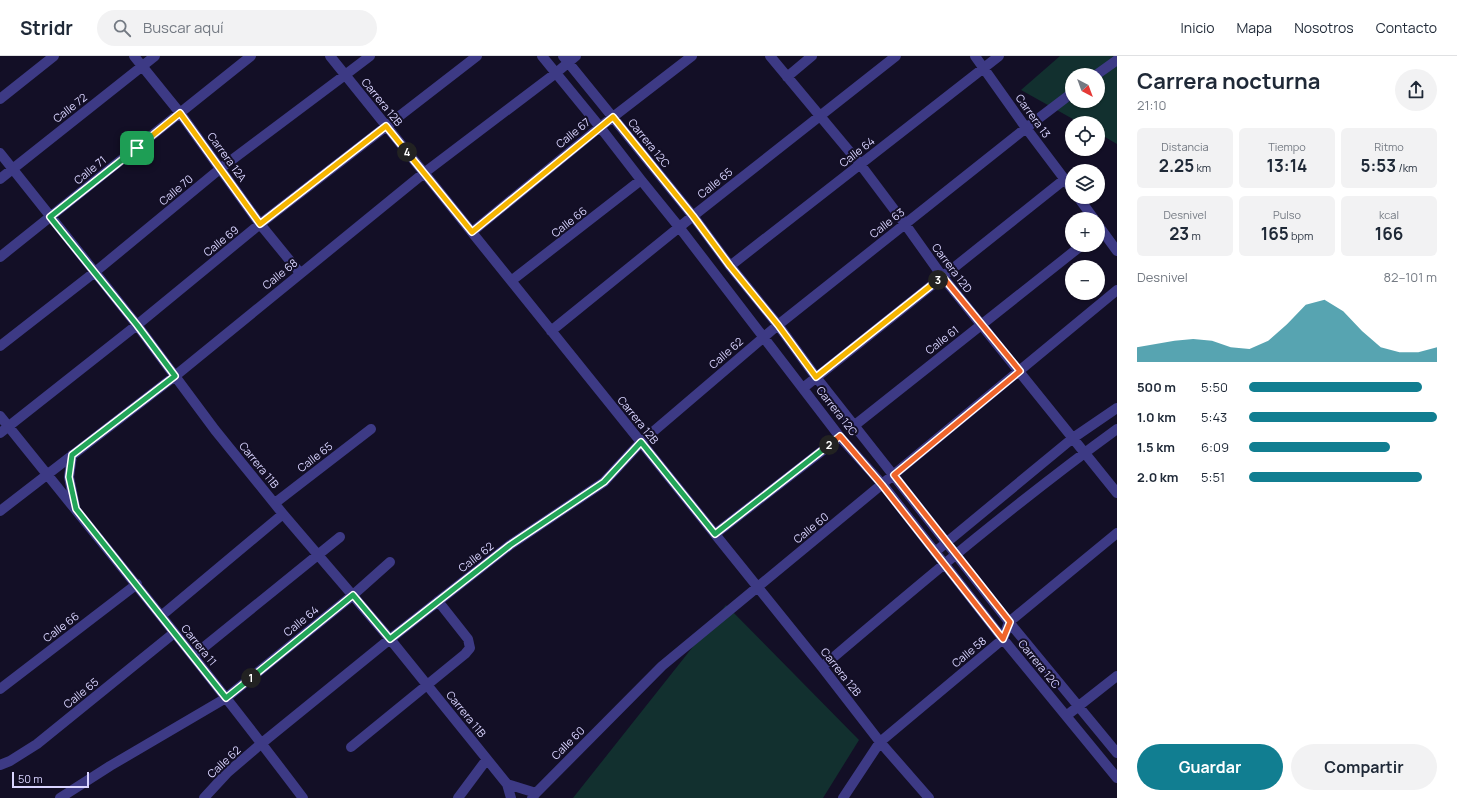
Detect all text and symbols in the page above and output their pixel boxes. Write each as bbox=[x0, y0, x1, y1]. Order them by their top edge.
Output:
search box bbox=[97, 10, 377, 46]
text: Stridr bbox=[20, 15, 73, 41]
icon: search bbox=[111, 17, 133, 39]
text: Buscar aquí bbox=[143, 17, 224, 38]
text: Inicio bbox=[1181, 18, 1215, 37]
text: Mapa bbox=[1237, 18, 1272, 37]
text: Nosotros bbox=[1294, 18, 1354, 37]
text: Contacto bbox=[1376, 18, 1437, 37]
text: Carrera nocturna bbox=[1137, 66, 1320, 96]
north arrow bbox=[1065, 68, 1105, 108]
map controls bbox=[1065, 68, 1105, 300]
button: share bbox=[1395, 69, 1437, 111]
street label: Carrera 12B bbox=[358, 75, 406, 129]
street label: Calle 72 bbox=[49, 90, 90, 126]
street label: Carrera 13 bbox=[1012, 91, 1054, 141]
text: 21:10 bbox=[1137, 96, 1166, 114]
street label: Calle 67 bbox=[552, 114, 593, 151]
street label: Carrera 12C bbox=[625, 115, 674, 170]
button: locate bbox=[1065, 116, 1105, 156]
street label: Carrera 12A bbox=[204, 129, 250, 184]
pin bbox=[120, 131, 154, 165]
street label: Calle 64 bbox=[836, 133, 877, 170]
icon: arrive bbox=[126, 137, 148, 159]
text: Distancia bbox=[1161, 139, 1209, 154]
text: Tiempo bbox=[1268, 139, 1306, 154]
text: Ritmo bbox=[1374, 139, 1404, 154]
pin: 4 bbox=[397, 142, 417, 162]
text: 4 bbox=[404, 144, 410, 159]
street label: Calle 71 bbox=[70, 152, 109, 187]
text: 2.25 bbox=[1159, 154, 1194, 177]
text: 13:14 bbox=[1267, 154, 1307, 177]
text: 5:53 bbox=[1361, 154, 1396, 177]
text: km bbox=[1194, 160, 1211, 175]
text: /km bbox=[1396, 160, 1417, 175]
street label: Calle 65 bbox=[694, 164, 735, 201]
button: layers bbox=[1065, 164, 1105, 204]
street label: Calle 70 bbox=[156, 171, 196, 208]
street label: Calle 66 bbox=[548, 203, 590, 240]
street label: Calle 63 bbox=[866, 204, 907, 241]
text: Desnivel bbox=[1163, 207, 1207, 222]
text: Pulso bbox=[1273, 207, 1301, 222]
text: kcal bbox=[1379, 207, 1399, 222]
button: + bbox=[1065, 212, 1105, 252]
street label: Calle 69 bbox=[200, 222, 242, 259]
text: 23 bbox=[1169, 222, 1189, 245]
text: 165 bbox=[1261, 222, 1289, 245]
text: 166 bbox=[1375, 222, 1403, 245]
text: m bbox=[1189, 228, 1201, 243]
text: bpm bbox=[1289, 228, 1313, 243]
street label: Carrera 12D bbox=[929, 240, 976, 295]
street label: Calle 68 bbox=[259, 255, 300, 292]
button: − bbox=[1065, 260, 1105, 300]
text: Desnivel bbox=[1137, 268, 1188, 286]
text: 82–101 m bbox=[1384, 268, 1437, 286]
pin: 3 bbox=[928, 270, 948, 290]
text: 3 bbox=[935, 272, 941, 287]
street label: Calle 61 bbox=[922, 322, 962, 357]
street label: Calle 62 bbox=[705, 334, 746, 372]
text: 500 m bbox=[1137, 378, 1176, 396]
text: 5:50 bbox=[1201, 378, 1228, 396]
street label: Carrera 12C bbox=[813, 383, 861, 439]
street label: Carrera 12B bbox=[614, 393, 662, 447]
text: 1.0 km bbox=[1137, 408, 1176, 426]
text: 5:43 bbox=[1201, 408, 1227, 426]
pin: 2 bbox=[819, 435, 839, 455]
text: 2 bbox=[826, 437, 832, 452]
street label: Carrera 11B bbox=[236, 438, 283, 491]
street label: Calle 65 bbox=[294, 438, 335, 475]
text: 1.5 km bbox=[1137, 438, 1175, 456]
text: 6:09 bbox=[1201, 438, 1229, 456]
text: 2.0 km bbox=[1137, 468, 1179, 486]
text: 5:51 bbox=[1201, 468, 1225, 486]
street label: Calle 60 bbox=[790, 509, 831, 546]
street label: Calle 62 bbox=[455, 538, 496, 575]
street label: Calle 64 bbox=[280, 602, 321, 639]
street label: Calle 66 bbox=[40, 608, 82, 645]
street label: Carrera 11 bbox=[178, 621, 221, 668]
street label: Calle 58 bbox=[948, 633, 989, 670]
street label: Carrera 12C bbox=[1015, 636, 1064, 691]
street label: Carrera 12B bbox=[818, 644, 865, 699]
pin: 1 bbox=[241, 668, 261, 688]
text: 1 bbox=[249, 670, 253, 685]
street label: Calle 65 bbox=[60, 674, 101, 711]
street label: Carrera 11B bbox=[443, 687, 490, 740]
street label: Calle 60 bbox=[548, 723, 588, 763]
street label: Calle 62 bbox=[204, 742, 244, 781]
button: Guardar bbox=[1137, 744, 1283, 790]
button: Compartir bbox=[1291, 744, 1437, 790]
scale bar bbox=[12, 770, 89, 789]
text: 50 m bbox=[18, 771, 43, 786]

